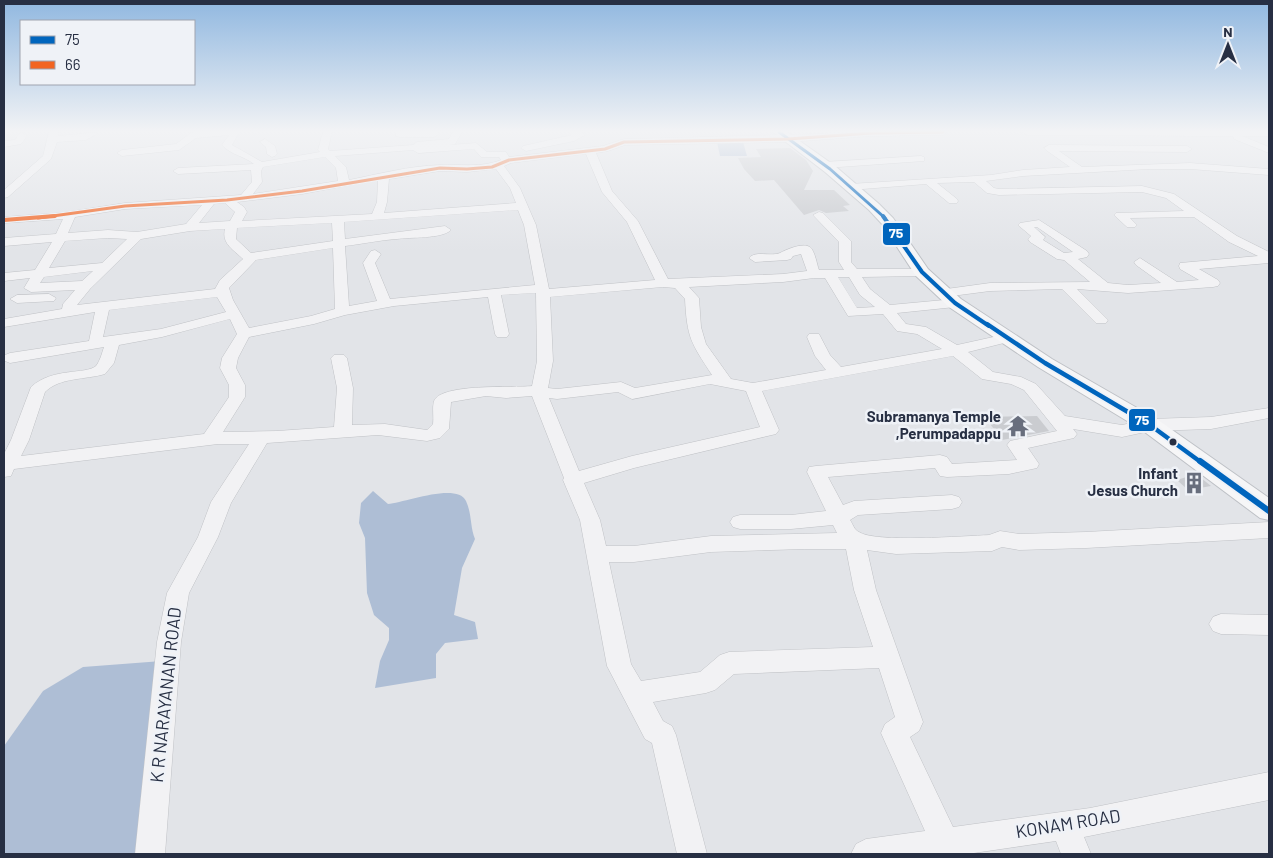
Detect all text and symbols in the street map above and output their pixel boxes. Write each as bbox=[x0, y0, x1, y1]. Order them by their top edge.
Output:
legend bbox=[20, 20, 195, 85]
north arrow bbox=[1203, 20, 1253, 70]
text: N bbox=[1223, 23, 1233, 40]
text: 75 bbox=[65, 30, 80, 48]
text: 66 bbox=[65, 55, 80, 73]
line badge: 75 bbox=[882, 222, 911, 246]
text: 75 bbox=[889, 224, 904, 241]
place label: Subramanya Temple ,Perumpadappu bbox=[867, 407, 1001, 442]
line badge: 75 bbox=[1128, 408, 1156, 432]
text: 75 bbox=[1135, 411, 1150, 428]
temple icon: Subramanya Temple ,Perumpadappu bbox=[1005, 413, 1031, 439]
unlabelled marker bbox=[1168, 437, 1178, 447]
place label: Infant Jesus Church bbox=[1088, 464, 1178, 499]
building icon: Infant Jesus Church bbox=[1181, 470, 1207, 496]
street label: K R NARAYANAN ROAD bbox=[145, 606, 185, 784]
street label: KONAM ROAD bbox=[1014, 804, 1122, 842]

